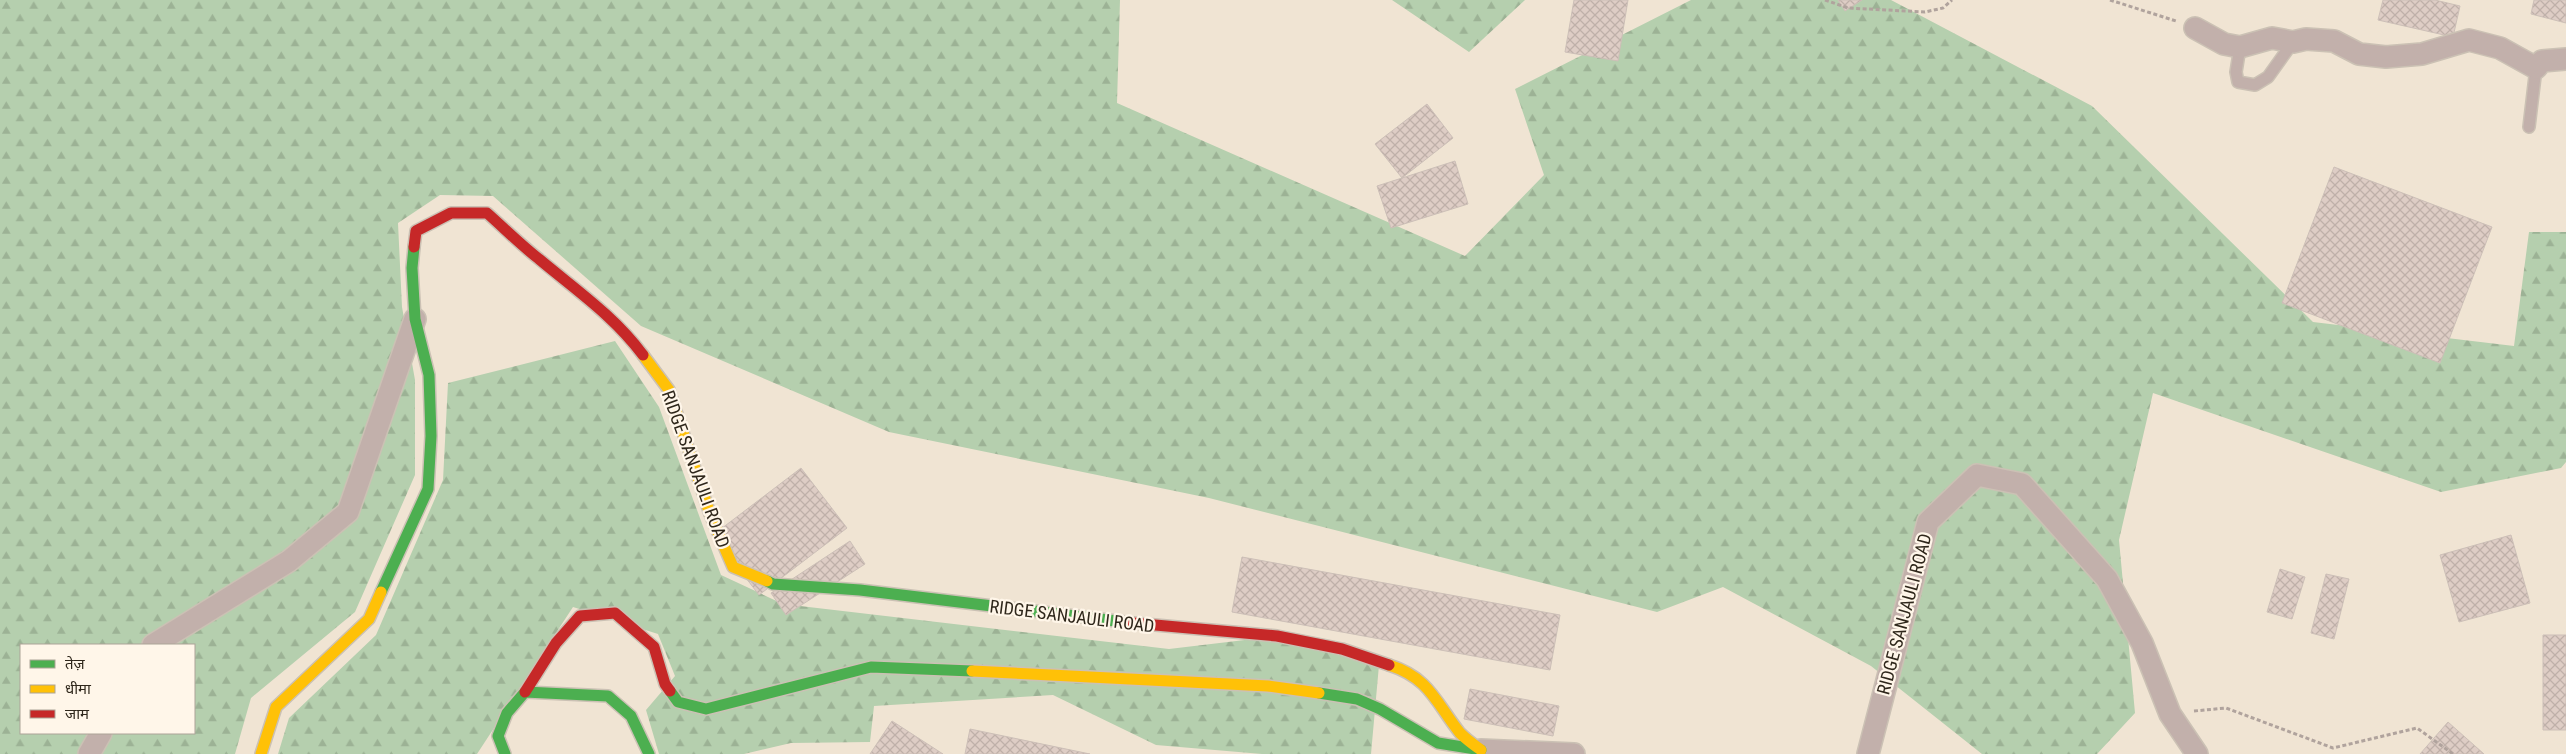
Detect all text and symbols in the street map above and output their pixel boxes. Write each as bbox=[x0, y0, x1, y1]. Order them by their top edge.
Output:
street label: RIDGE SANJAULI ROAD bbox=[658, 388, 734, 550]
street label: RIDGE SANJAULI ROAD bbox=[1872, 531, 1936, 697]
street label: RIDGE SANJAULI ROAD bbox=[988, 595, 1156, 637]
legend bbox=[20, 644, 195, 734]
text: तेज़ bbox=[65, 655, 86, 673]
text: धीमा bbox=[65, 680, 92, 698]
text: जाम bbox=[65, 705, 90, 723]

